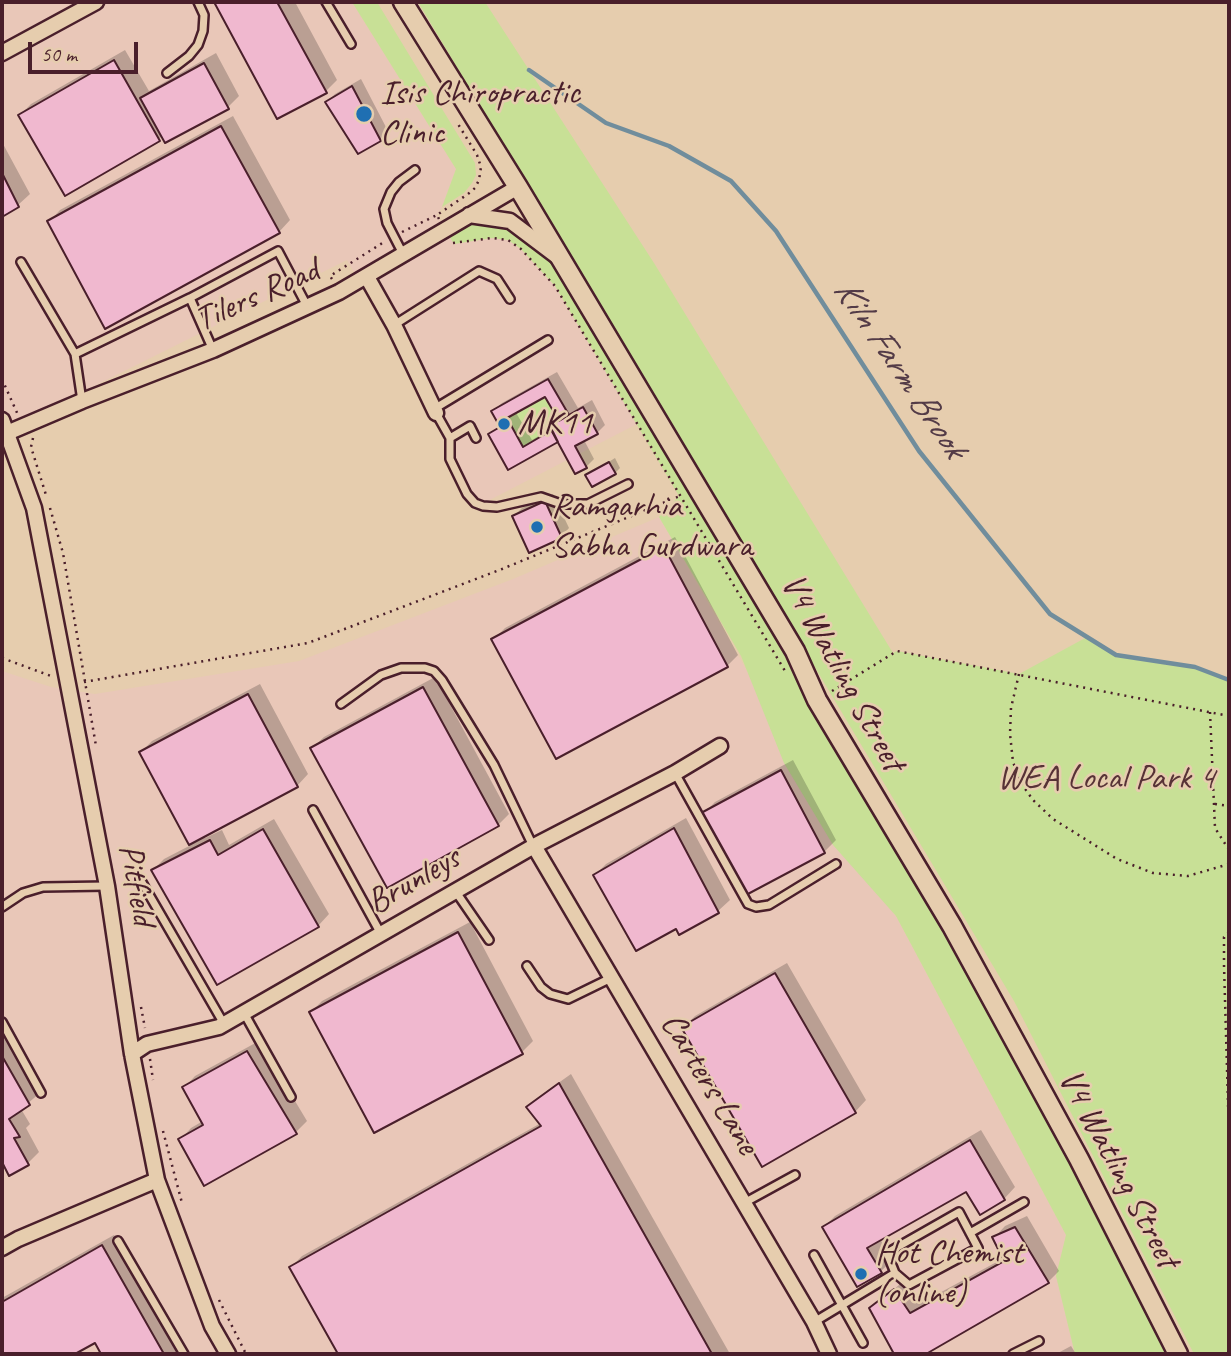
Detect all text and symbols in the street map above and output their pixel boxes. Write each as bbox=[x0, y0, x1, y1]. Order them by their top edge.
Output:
scale bar bbox=[32, 28, 142, 72]
text: 50 m bbox=[41, 41, 77, 67]
place label: Isis Chiropractic Clinic bbox=[380, 73, 580, 155]
marker: Isis Chiropractic Clinic bbox=[354, 104, 374, 124]
street label: Tilers Road bbox=[188, 250, 326, 342]
water label: Kiln Farm Brook bbox=[823, 271, 975, 467]
place label: MK11 bbox=[518, 403, 592, 445]
marker: MK11 bbox=[496, 416, 512, 432]
place label: Ramgarhia Sabha Gurdwara bbox=[551, 486, 752, 568]
marker: Ramgarhia Sabha Gurdwara bbox=[529, 519, 545, 535]
street label: V4 Watling Street bbox=[771, 567, 913, 779]
park label: WEA Local Park 4 bbox=[997, 758, 1215, 800]
street label: Brunleys bbox=[360, 838, 468, 924]
street label: Pitfield bbox=[108, 841, 164, 929]
street label: Carters Lane bbox=[650, 1006, 768, 1162]
street label: V4 Watling Street bbox=[1048, 1063, 1188, 1275]
place label: Hot Chemist (online) bbox=[875, 1233, 1023, 1315]
marker: Hot Chemist (online) bbox=[853, 1266, 869, 1282]

